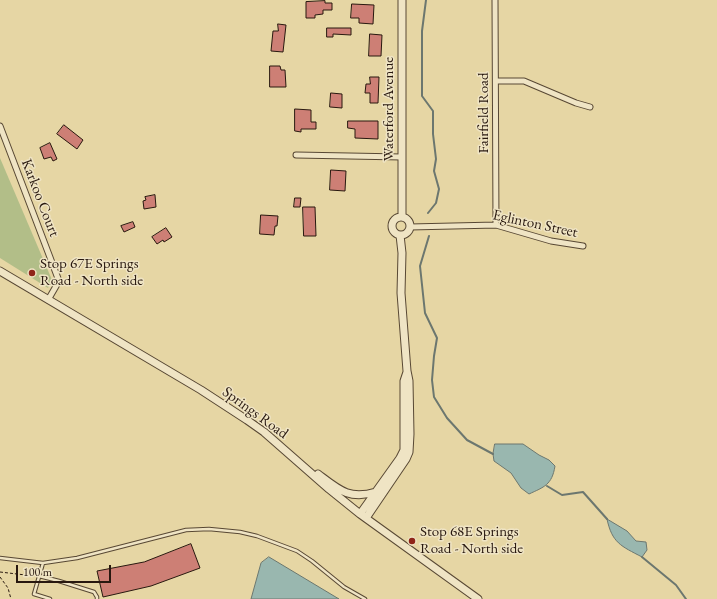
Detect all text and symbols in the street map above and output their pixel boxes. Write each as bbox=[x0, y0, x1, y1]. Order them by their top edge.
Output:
street label: Waterford Avenue bbox=[380, 57, 398, 161]
street label: Fairfield Road bbox=[475, 72, 493, 154]
street label: Karkoo Court bbox=[17, 157, 63, 239]
street label: Eglinton Street bbox=[491, 206, 579, 242]
place label: Stop 67E Springs Road - North side bbox=[40, 255, 143, 290]
marker: Stop 67E Springs Road - North side bbox=[27, 268, 37, 278]
street label: Springs Road bbox=[219, 383, 291, 443]
place label: Stop 68E Springs Road - North side bbox=[420, 523, 523, 558]
marker: Stop 68E Springs Road - North side bbox=[407, 536, 417, 546]
scale bar bbox=[18, 557, 113, 583]
text: 100 m bbox=[23, 564, 52, 580]

